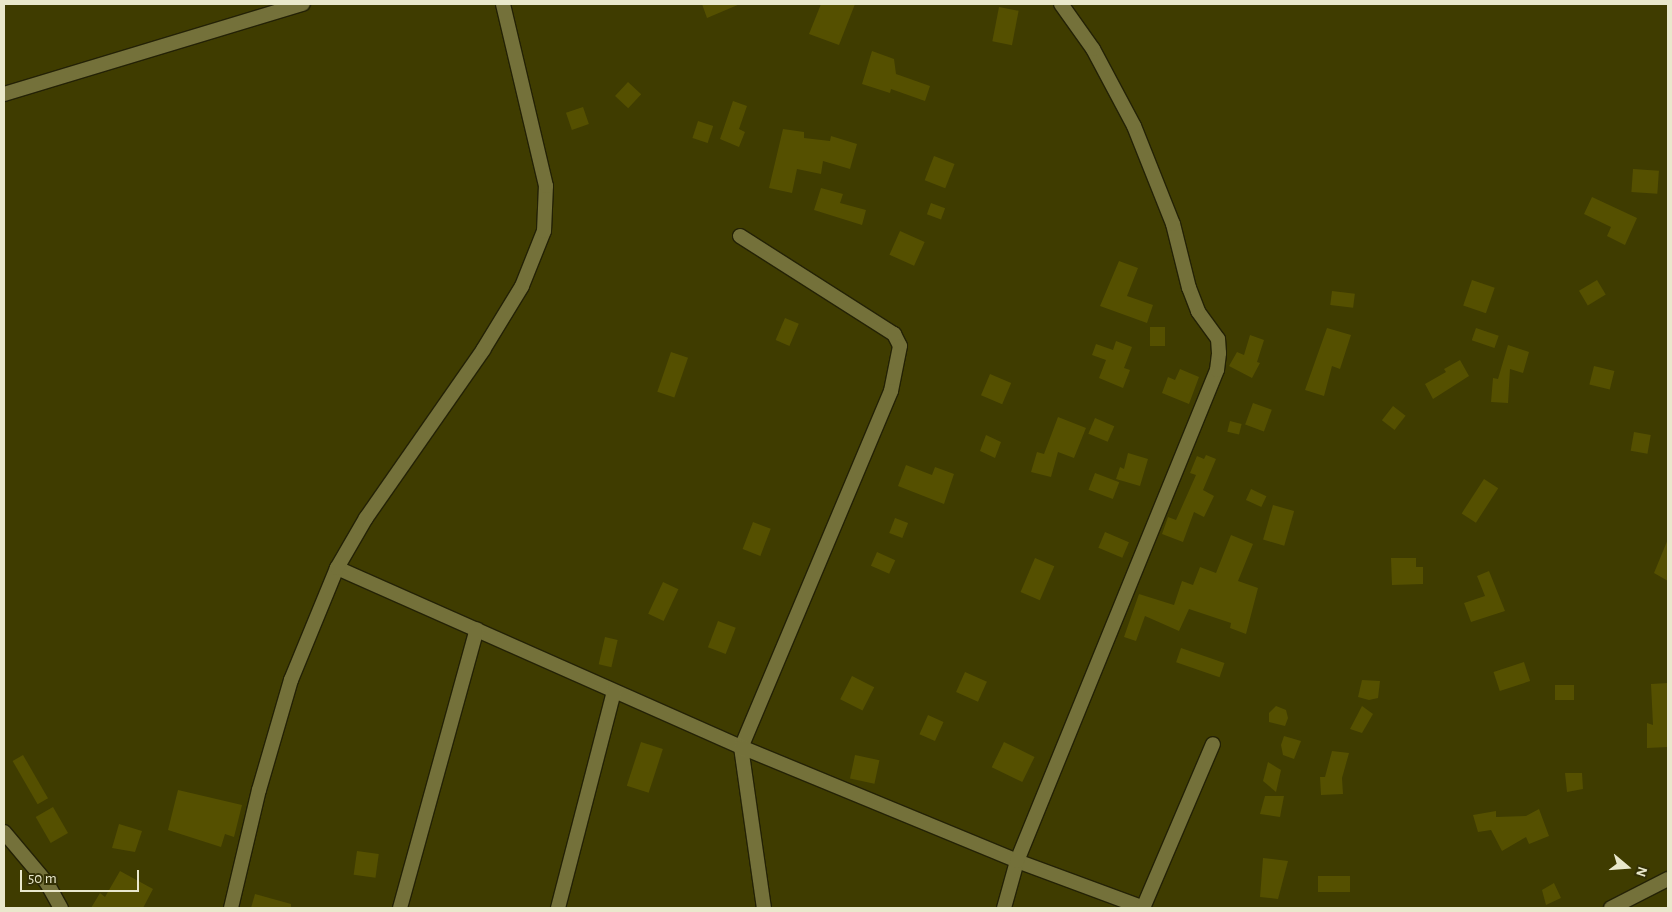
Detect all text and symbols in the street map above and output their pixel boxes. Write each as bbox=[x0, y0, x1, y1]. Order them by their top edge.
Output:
north arrow bbox=[1602, 842, 1652, 892]
scale bar bbox=[22, 860, 141, 892]
text: N bbox=[1633, 865, 1649, 878]
text: 50 m bbox=[28, 871, 57, 886]

